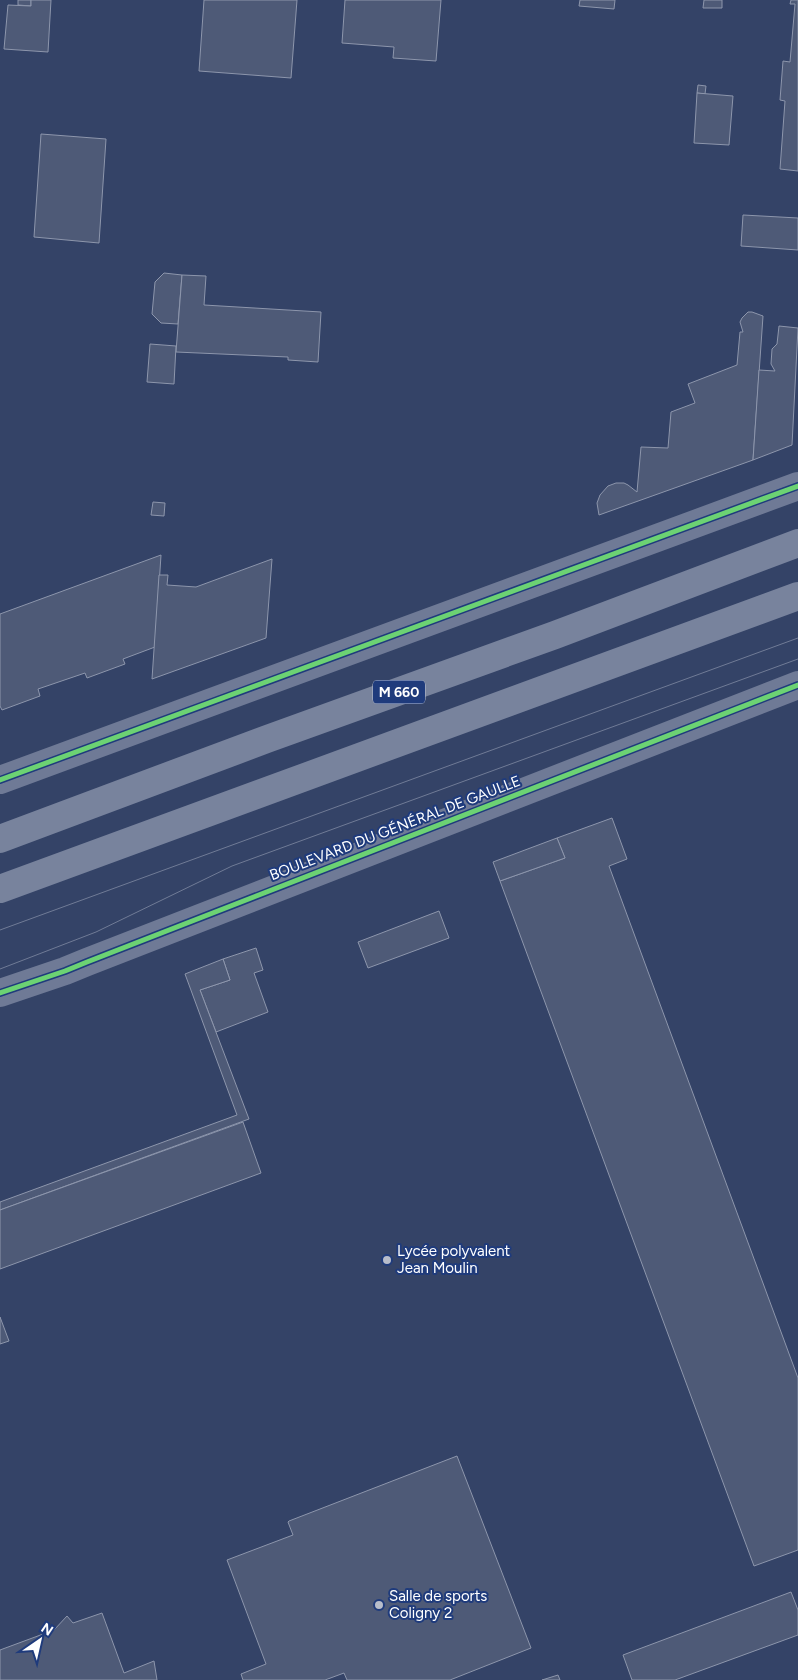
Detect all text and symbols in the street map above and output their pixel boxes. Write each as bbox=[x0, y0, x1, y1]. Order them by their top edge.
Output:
road number: M 660 bbox=[373, 680, 425, 704]
street label: BOULEVARD DU GÉNÉRAL DE GAULLE bbox=[267, 772, 523, 884]
place label: Lycée polyvalent Jean Moulin bbox=[397, 1242, 511, 1277]
marker: Lycée polyvalent Jean Moulin bbox=[381, 1254, 393, 1266]
place label: Salle de sports Coligny 2 bbox=[389, 1587, 487, 1622]
marker: Salle de sports Coligny 2 bbox=[373, 1599, 385, 1611]
north arrow bbox=[15, 1615, 65, 1665]
text: N bbox=[38, 1620, 56, 1640]

